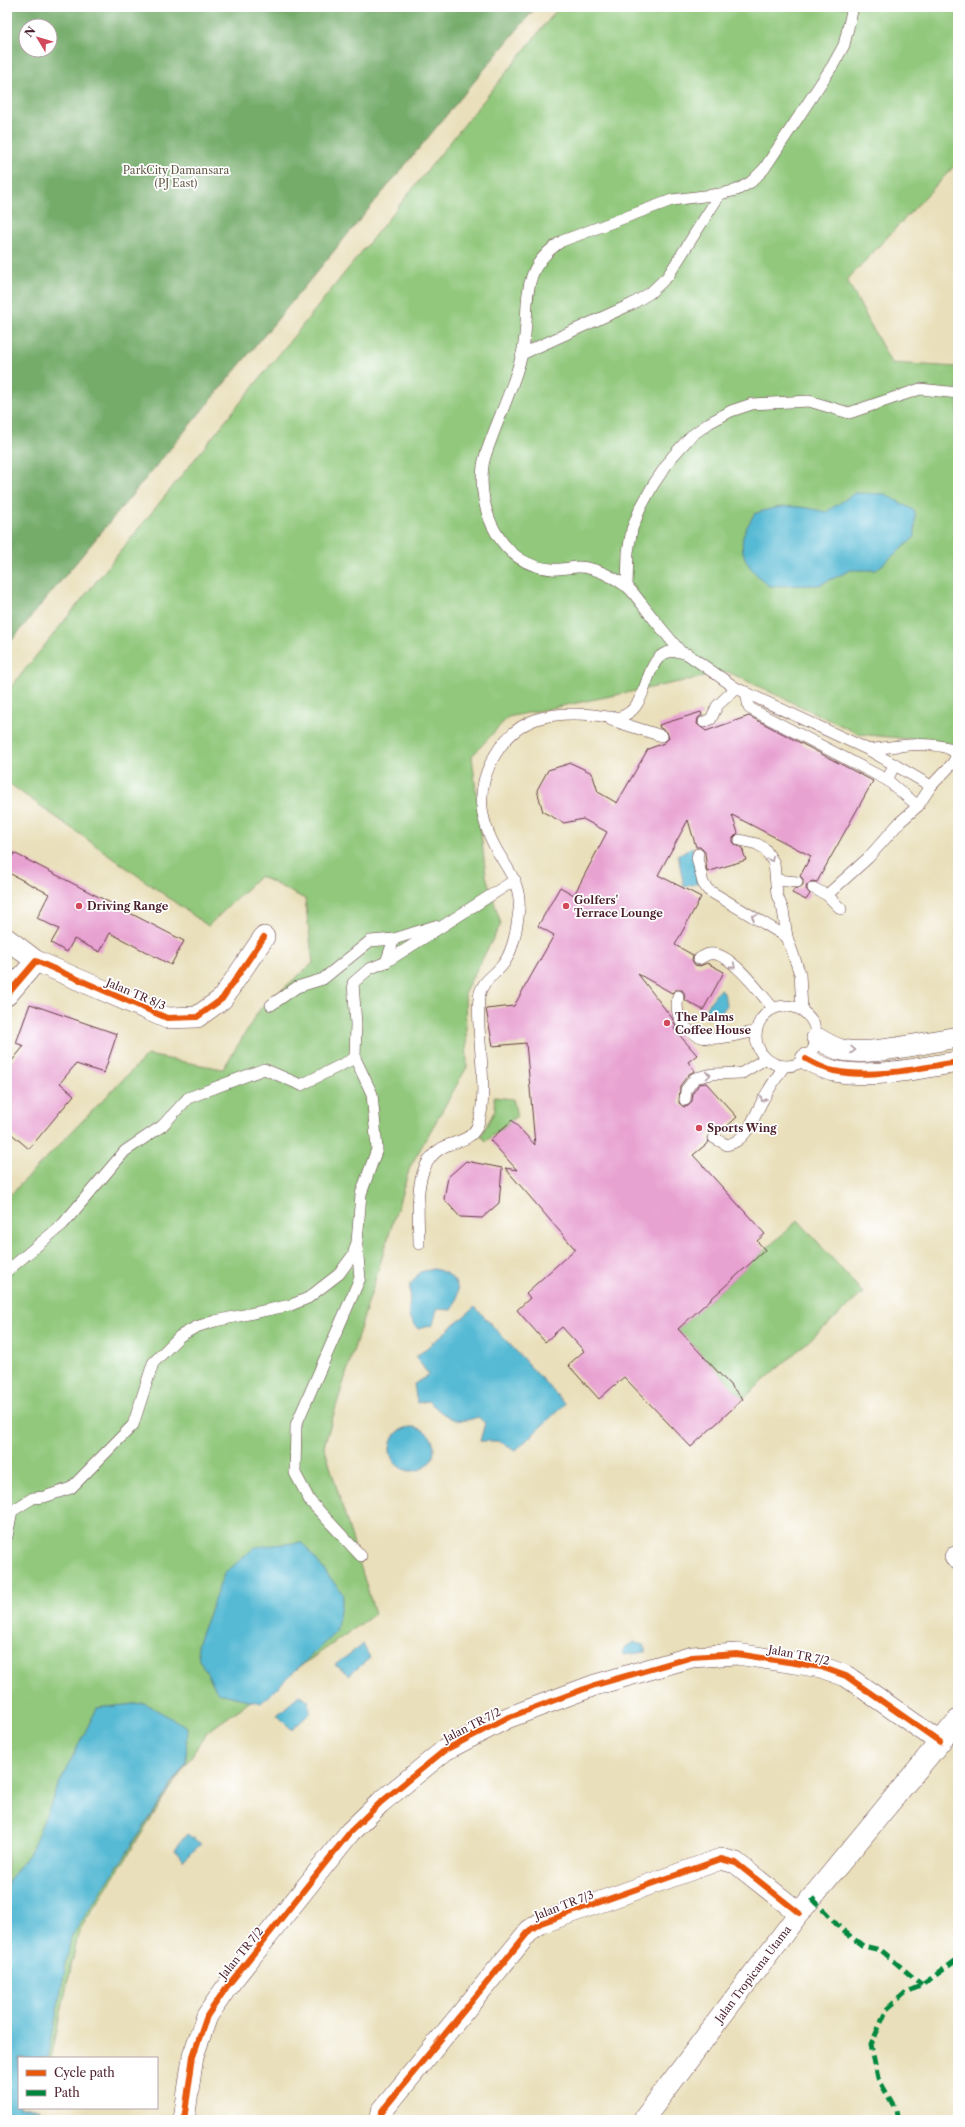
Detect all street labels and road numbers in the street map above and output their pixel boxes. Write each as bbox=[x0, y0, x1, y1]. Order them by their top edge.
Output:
street label: Jalan TR 8/3 bbox=[102, 974, 168, 1013]
street label: Jalan TR 7/2 bbox=[765, 1642, 831, 1668]
street label: Jalan TR 7/2 bbox=[439, 1705, 503, 1746]
street label: Jalan TR 7/3 bbox=[531, 1887, 595, 1923]
street label: Jalan Tropicana Utama bbox=[711, 1922, 794, 2027]
street label: Jalan TR 7/2 bbox=[215, 1924, 266, 1983]

